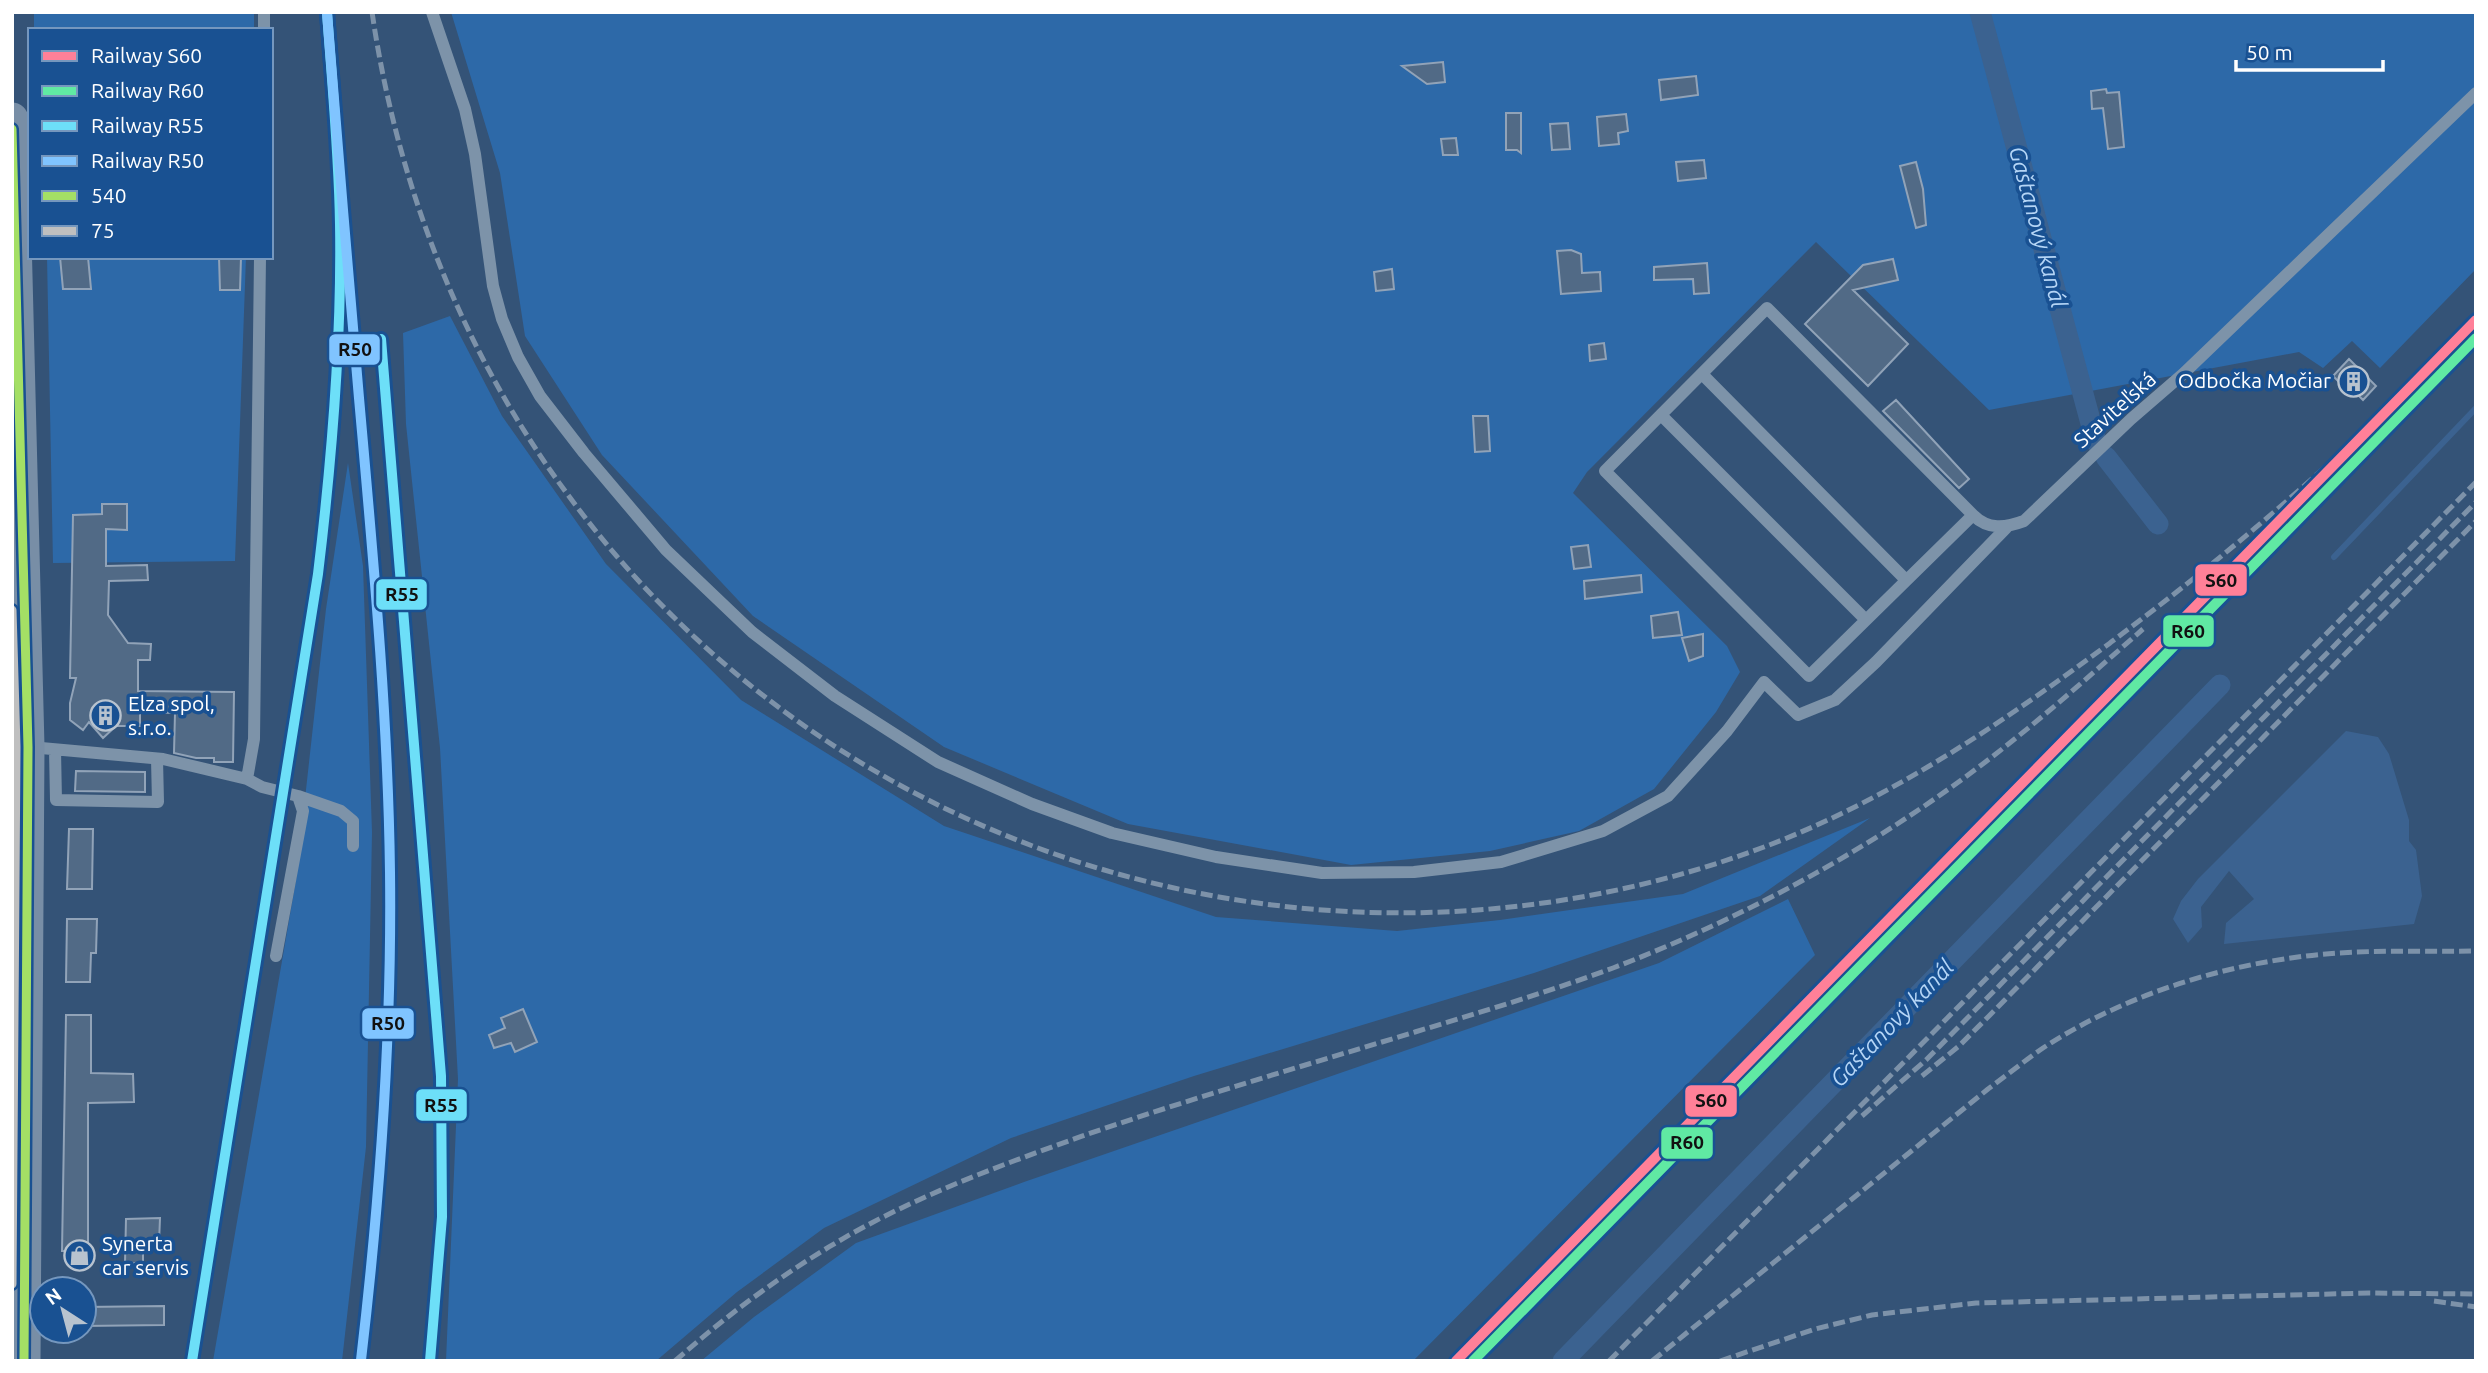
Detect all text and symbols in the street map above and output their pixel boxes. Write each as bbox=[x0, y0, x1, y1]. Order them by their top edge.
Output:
legend bbox=[28, 28, 273, 259]
scale bar bbox=[2236, 28, 2383, 72]
text: 50 m bbox=[2246, 40, 2293, 64]
text: Railway S60 bbox=[91, 43, 202, 67]
text: Railway R60 bbox=[91, 78, 204, 102]
text: Railway R55 bbox=[91, 113, 204, 137]
water label: Gaštanový kanál bbox=[2005, 143, 2072, 311]
text: Railway R50 bbox=[91, 148, 204, 172]
text: 540 bbox=[91, 183, 127, 207]
text: 75 bbox=[91, 218, 115, 242]
line badge: R50 bbox=[328, 333, 381, 366]
text: R50 bbox=[338, 338, 372, 360]
building icon: Odbočka Močiar bbox=[2337, 364, 2371, 398]
street label: Staviteľská bbox=[2069, 366, 2160, 452]
place label: Odbočka Močiar bbox=[2178, 368, 2331, 392]
line badge: S60 bbox=[2194, 563, 2248, 597]
text: S60 bbox=[2205, 569, 2237, 591]
line badge: R55 bbox=[375, 578, 428, 611]
text: R55 bbox=[385, 583, 419, 605]
line badge: R60 bbox=[2162, 614, 2215, 648]
text: R60 bbox=[2171, 620, 2205, 642]
place label: Elza spol, s.r.o. bbox=[128, 691, 215, 739]
building icon: Elza spol, s.r.o. bbox=[88, 699, 122, 733]
water label: Gaštanový kanál bbox=[1825, 954, 1959, 1091]
line badge: R50 bbox=[361, 1007, 415, 1040]
text: R50 bbox=[371, 1012, 405, 1034]
line badge: S60 bbox=[1684, 1084, 1738, 1118]
line badge: R55 bbox=[415, 1088, 468, 1122]
text: S60 bbox=[1695, 1089, 1727, 1111]
text: R55 bbox=[424, 1094, 458, 1116]
line badge: R60 bbox=[1660, 1126, 1714, 1160]
text: R60 bbox=[1670, 1131, 1704, 1153]
place label: Synerta car servis bbox=[102, 1231, 189, 1279]
shop icon: Synerta car servis bbox=[62, 1239, 96, 1273]
north arrow bbox=[28, 1275, 98, 1345]
text: N bbox=[41, 1283, 65, 1309]

